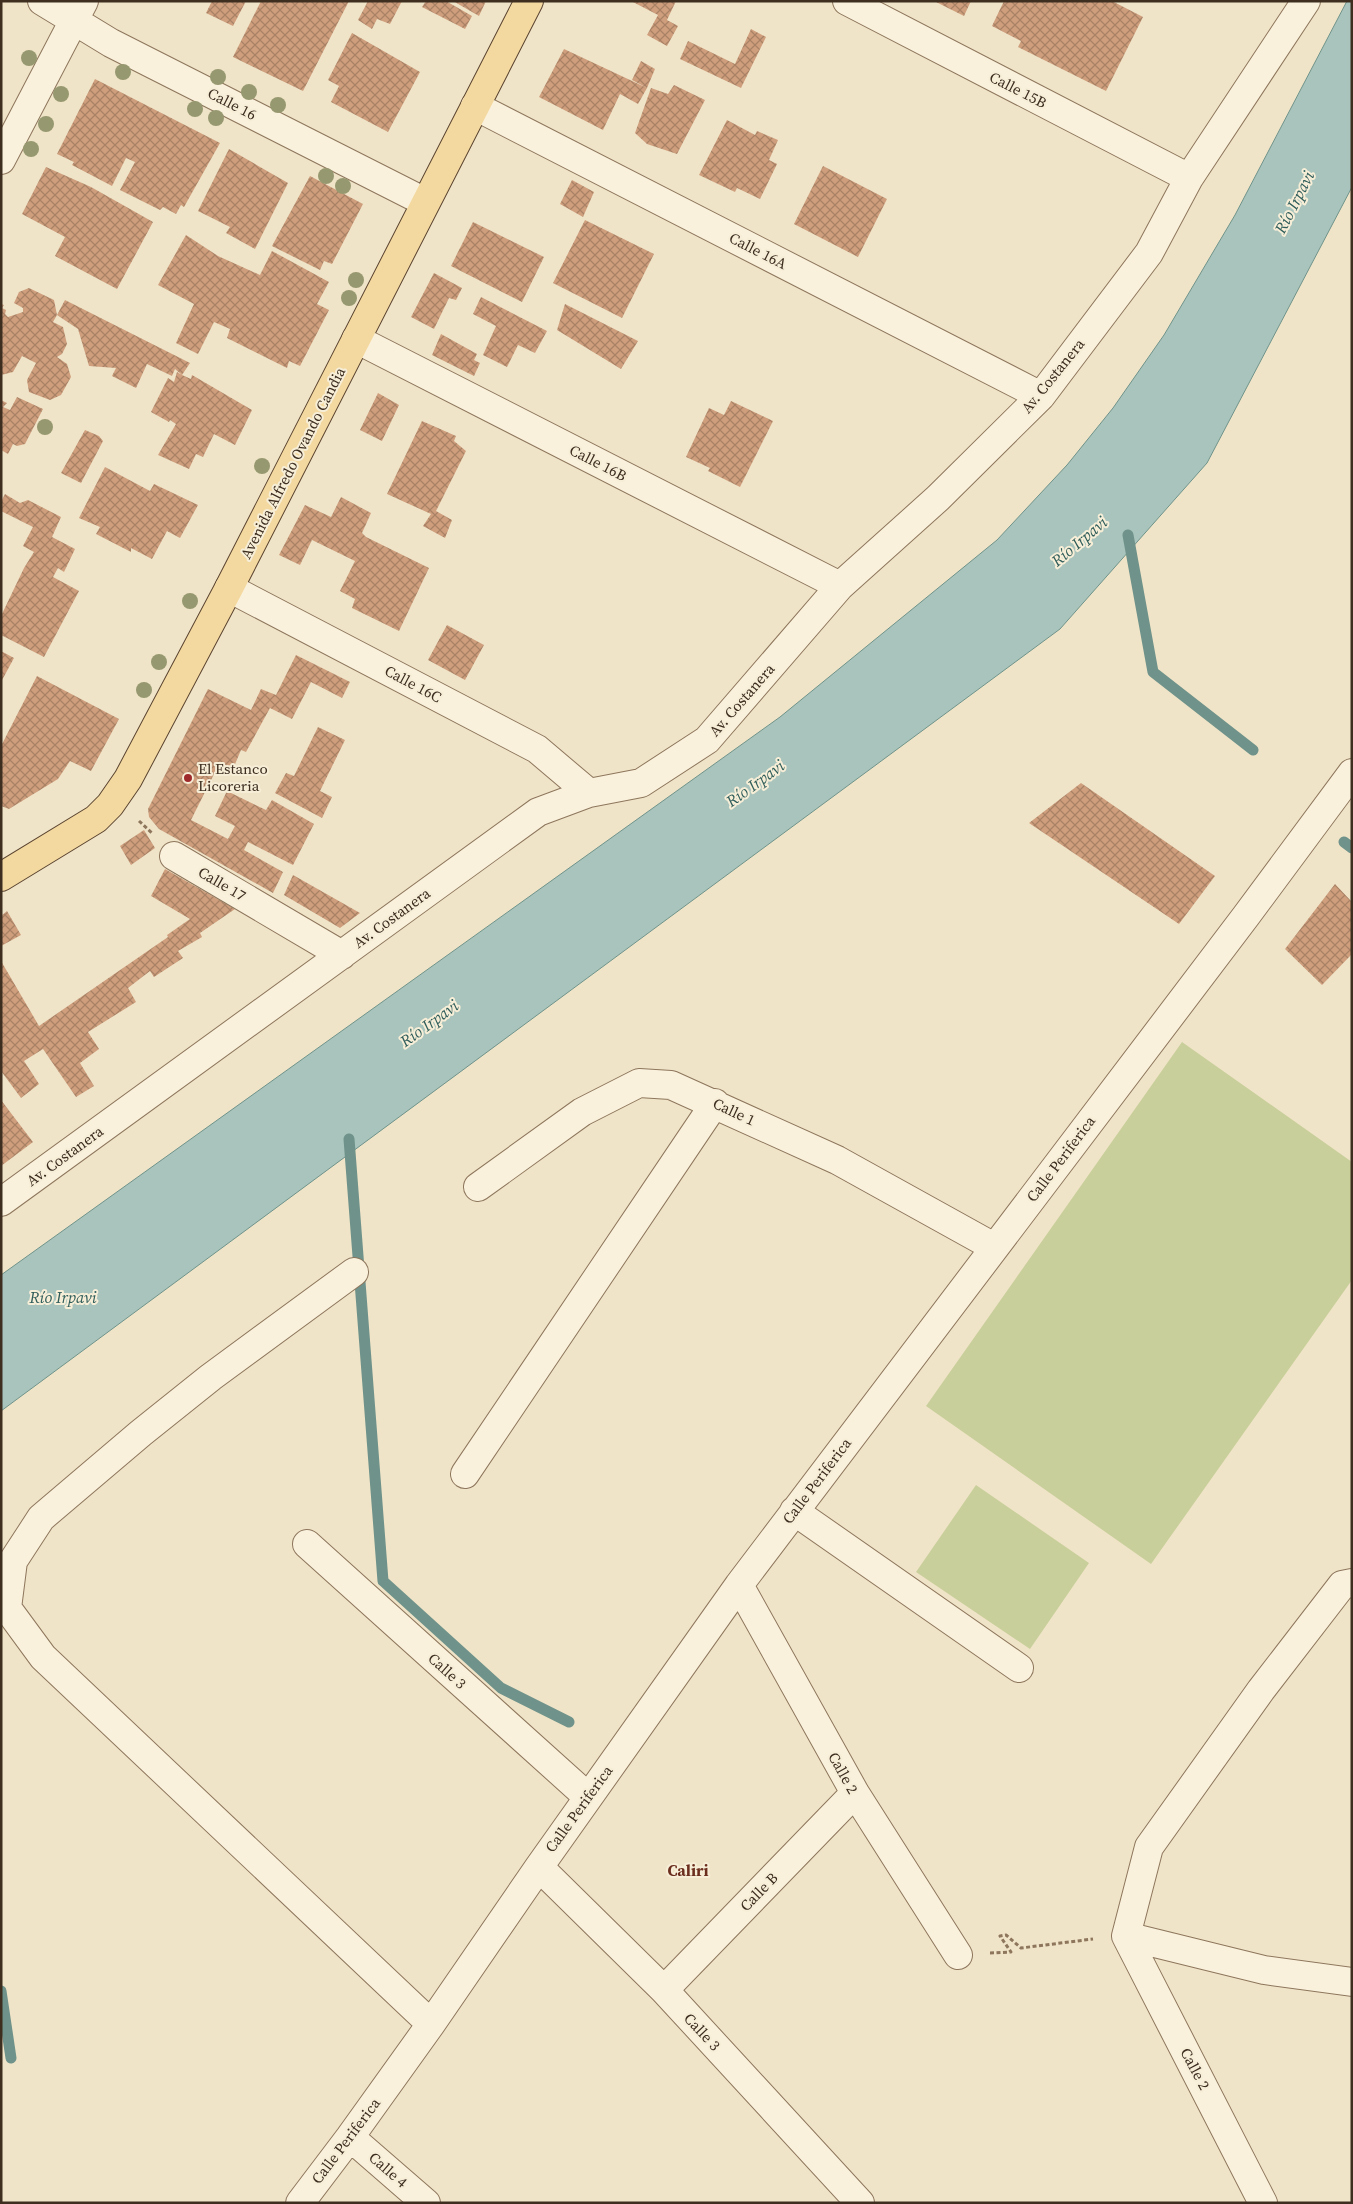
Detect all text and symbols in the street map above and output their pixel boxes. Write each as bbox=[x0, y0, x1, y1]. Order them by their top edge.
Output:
street label: Calle 15B bbox=[986, 66, 1050, 113]
street label: Calle 16 bbox=[204, 82, 260, 125]
water label: Río Irpavi bbox=[1268, 167, 1319, 238]
street label: Calle 16A bbox=[726, 227, 791, 274]
street label: Av. Costanera bbox=[1016, 334, 1089, 417]
street label: Avenida Alfredo Ovando Candia bbox=[235, 363, 350, 562]
street label: Calle 16B bbox=[566, 439, 630, 486]
water label: Río Irpavi bbox=[1045, 511, 1112, 572]
street label: Av. Costanera bbox=[704, 658, 779, 741]
street label: Calle 16C bbox=[381, 660, 445, 707]
water label: Río Irpavi bbox=[721, 754, 789, 812]
place label: El Estanco Licoreria bbox=[198, 758, 268, 796]
marker: El Estanco Licoreria bbox=[182, 772, 194, 784]
street label: Calle 17 bbox=[194, 861, 250, 906]
street label: Av. Costanera bbox=[349, 882, 435, 953]
water label: Río Irpavi bbox=[395, 994, 463, 1052]
street label: Calle 1 bbox=[710, 1093, 759, 1131]
street label: Calle Periferica bbox=[1021, 1111, 1100, 1206]
street label: Av. Costanera bbox=[22, 1120, 108, 1191]
water label: Río Irpavi bbox=[28, 1286, 97, 1308]
street label: Calle Periferica bbox=[777, 1433, 856, 1528]
street label: Calle 3 bbox=[424, 1648, 471, 1693]
street label: Calle 2 bbox=[823, 1748, 863, 1797]
street label: Calle Periferica bbox=[540, 1761, 617, 1856]
district label: Caliri bbox=[667, 1859, 709, 1881]
street label: Calle B bbox=[735, 1868, 782, 1916]
street label: Calle 3 bbox=[679, 2008, 725, 2055]
street label: Calle 2 bbox=[1176, 2044, 1215, 2093]
street label: Calle Periferica bbox=[306, 2093, 385, 2188]
street label: Calle 4 bbox=[365, 2147, 412, 2193]

